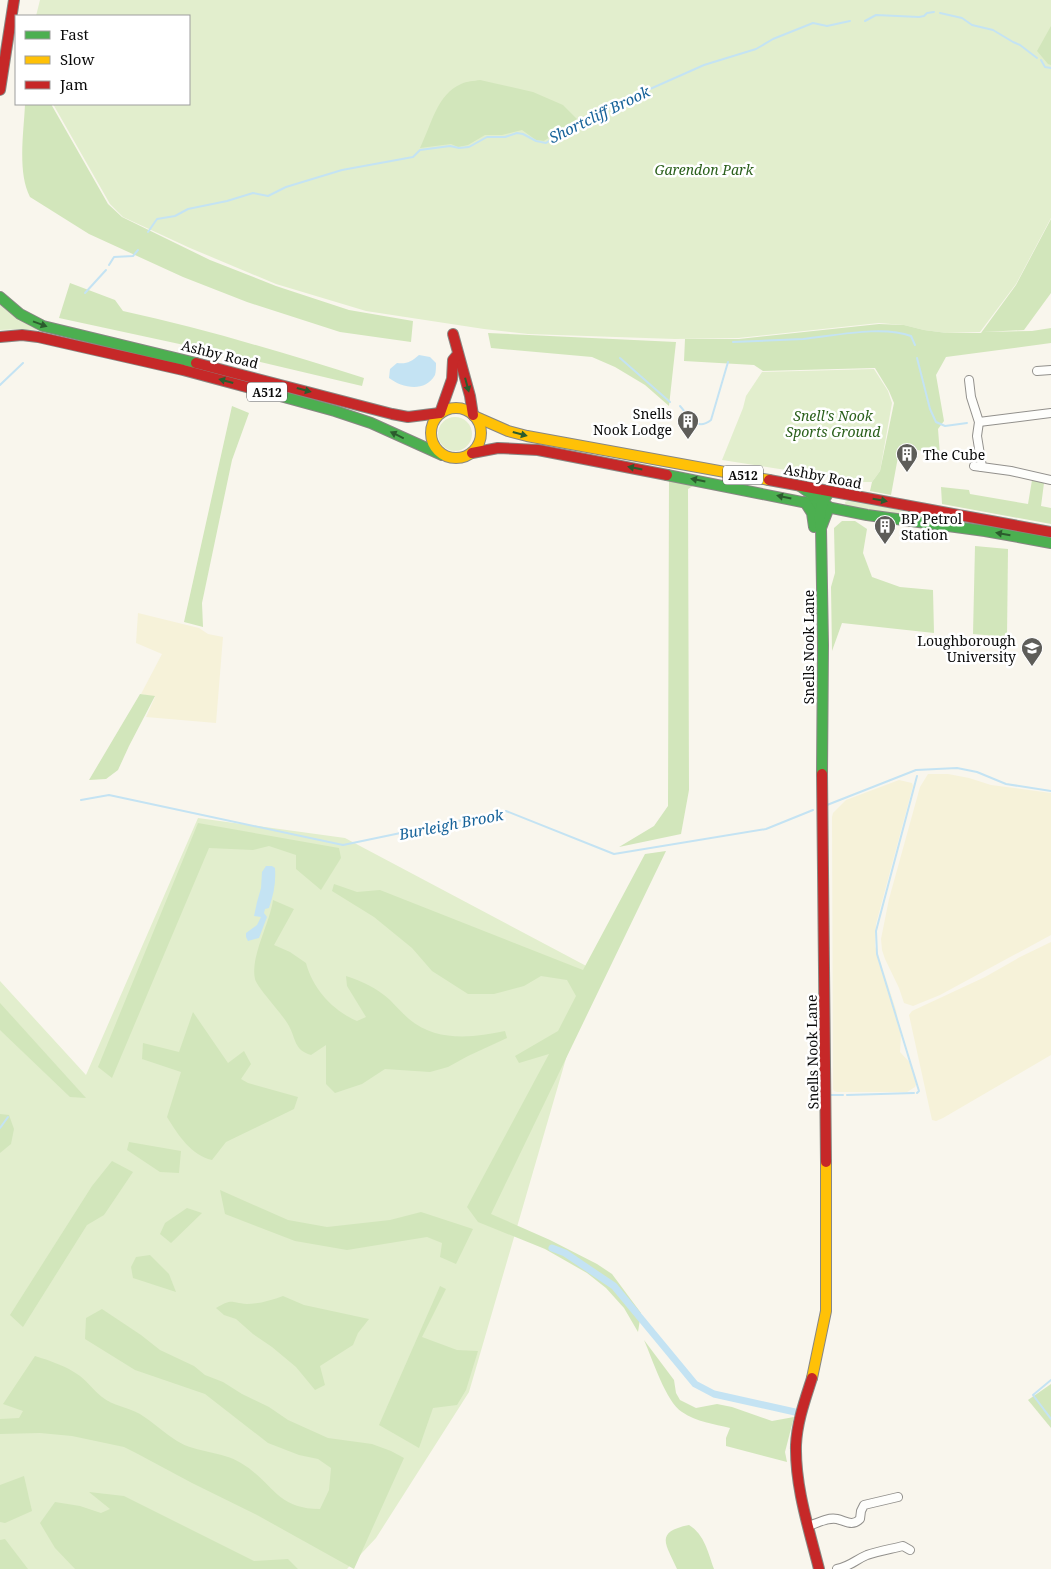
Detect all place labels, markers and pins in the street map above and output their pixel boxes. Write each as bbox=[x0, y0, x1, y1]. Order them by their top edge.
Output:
place label: Snells Nook Lodge bbox=[593, 404, 672, 439]
building icon: Snells Nook Lodge bbox=[676, 409, 700, 440]
building icon: The Cube bbox=[895, 442, 919, 473]
place label: The Cube bbox=[923, 445, 985, 464]
place label: BP Petrol Station bbox=[901, 509, 963, 544]
building icon: BP Petrol Station bbox=[873, 514, 897, 545]
place label: Loughborough University bbox=[917, 631, 1016, 666]
school or university icon: Loughborough University bbox=[1020, 636, 1044, 667]

